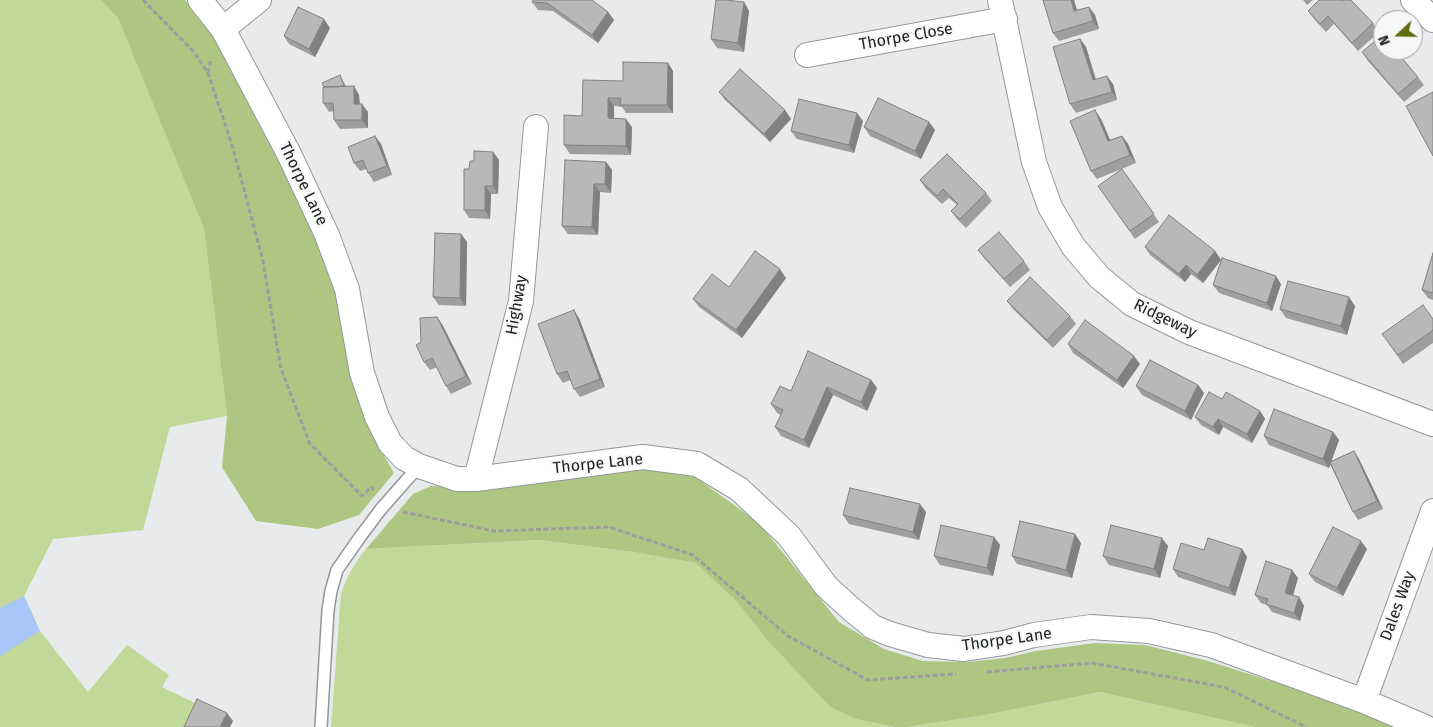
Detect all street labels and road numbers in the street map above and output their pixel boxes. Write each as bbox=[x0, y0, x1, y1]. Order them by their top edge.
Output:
street label: Thorpe Close bbox=[858, 19, 954, 55]
street label: Thorpe Lane bbox=[275, 139, 331, 229]
street label: Highway bbox=[502, 273, 532, 337]
street label: Ridgeway bbox=[1130, 295, 1200, 343]
street label: Thorpe Lane bbox=[552, 450, 644, 478]
street label: Dales Way bbox=[1377, 569, 1419, 643]
street label: Thorpe Lane bbox=[961, 624, 1053, 656]

